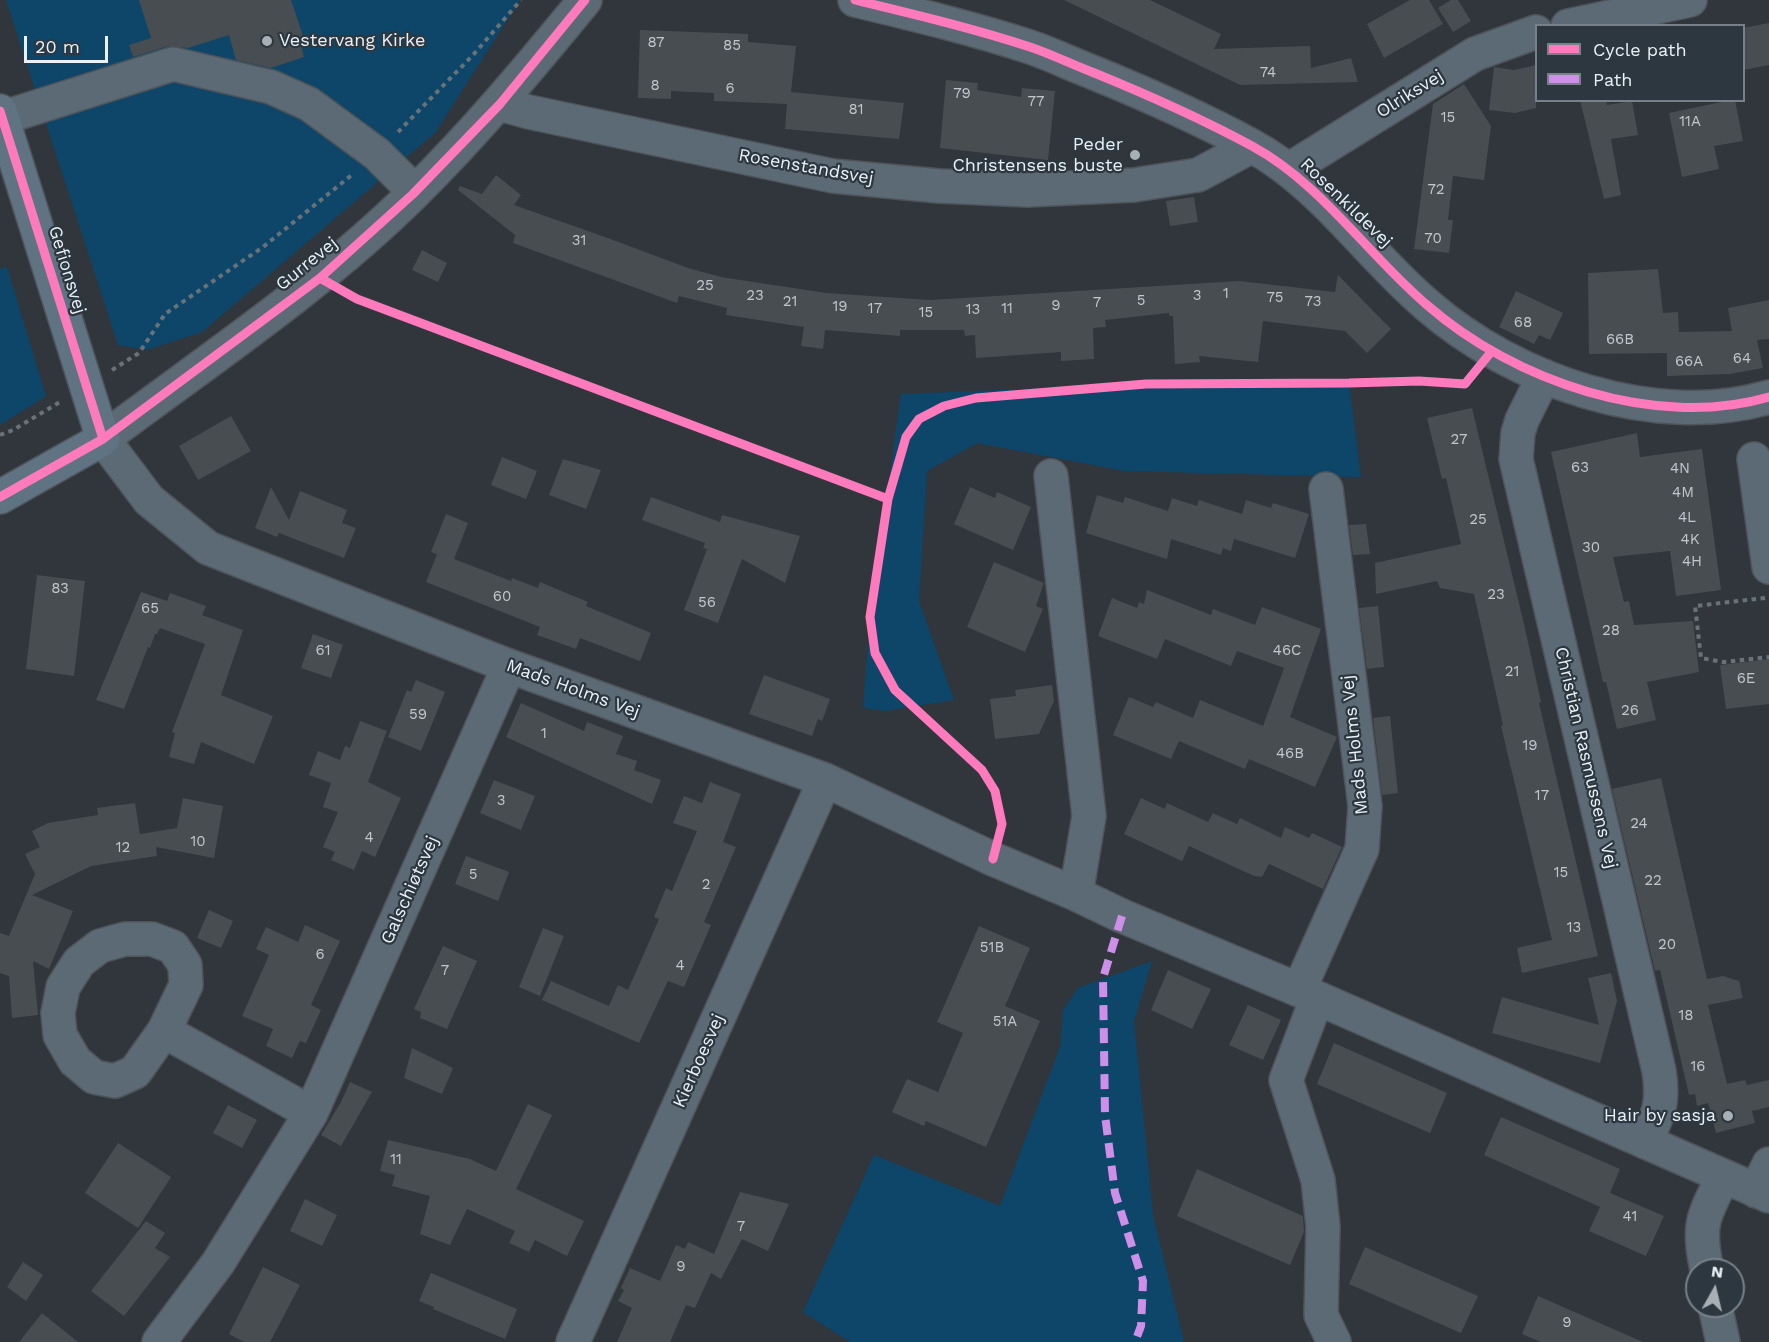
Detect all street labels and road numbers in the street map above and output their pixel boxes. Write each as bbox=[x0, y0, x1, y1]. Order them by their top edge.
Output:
street label: Olriksvej bbox=[1373, 65, 1447, 123]
street label: Rosenstandsvej bbox=[737, 144, 875, 190]
street label: Rosenkildevej bbox=[1295, 154, 1397, 252]
street label: Gefionsvej bbox=[43, 223, 91, 317]
street label: Gurrevej bbox=[272, 233, 342, 295]
street label: Christian Rasmussens Vej bbox=[1550, 645, 1622, 871]
street label: Mads Holms Vej bbox=[503, 655, 643, 723]
street label: Mads Holms Vej bbox=[1337, 674, 1373, 816]
street label: Galschiøtsvej bbox=[377, 833, 443, 947]
street label: Kierboesvej bbox=[669, 1011, 729, 1111]

